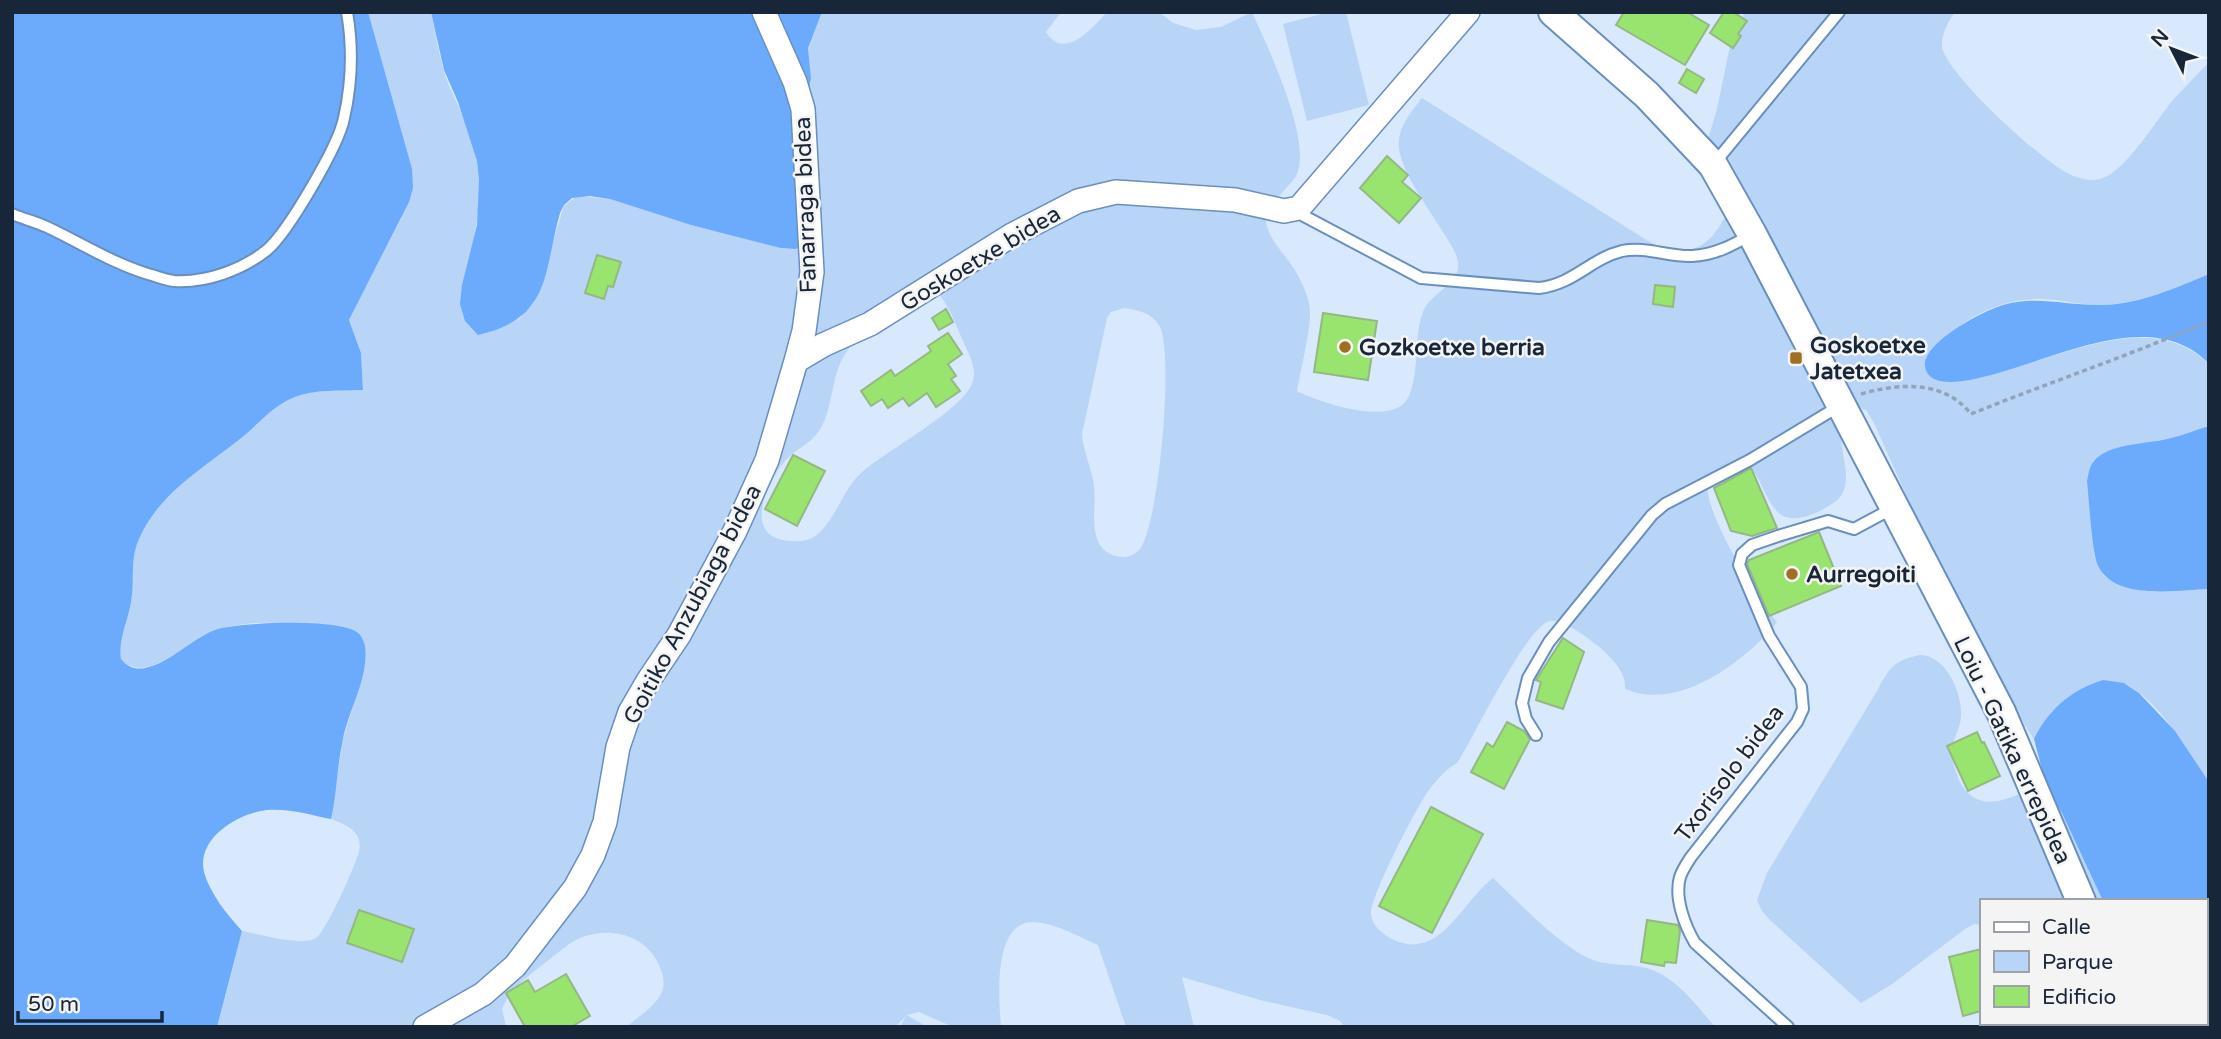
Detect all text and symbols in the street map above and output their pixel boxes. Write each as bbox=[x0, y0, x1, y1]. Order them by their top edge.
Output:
north arrow bbox=[2137, 14, 2207, 84]
text: N bbox=[2147, 25, 2173, 51]
street label: Fanarraga bidea bbox=[789, 116, 823, 294]
street label: Goskoetxe bidea bbox=[895, 200, 1066, 318]
place label: Goskoetxe Jatetxea bbox=[1809, 332, 1926, 386]
place label: Gozkoetxe berria bbox=[1359, 334, 1545, 362]
marker: Gozkoetxe berria bbox=[1337, 339, 1353, 355]
marker: Goskoetxe Jatetxea bbox=[1788, 350, 1804, 366]
street label: Goitiko Anzubiaga bidea bbox=[618, 480, 768, 729]
place label: Aurregoiti bbox=[1806, 561, 1916, 589]
marker: Aurregoiti bbox=[1784, 566, 1800, 582]
street label: Loiu - Gatika errepidea bbox=[1947, 632, 2077, 869]
street label: Txorisolo bidea bbox=[1669, 699, 1790, 848]
legend bbox=[1980, 899, 2207, 1025]
text: Calle bbox=[2042, 915, 2091, 940]
text: Parque bbox=[2042, 950, 2113, 975]
scale bar bbox=[18, 979, 161, 1023]
text: Edificio bbox=[2042, 985, 2116, 1010]
text: 50 m bbox=[28, 992, 79, 1017]

